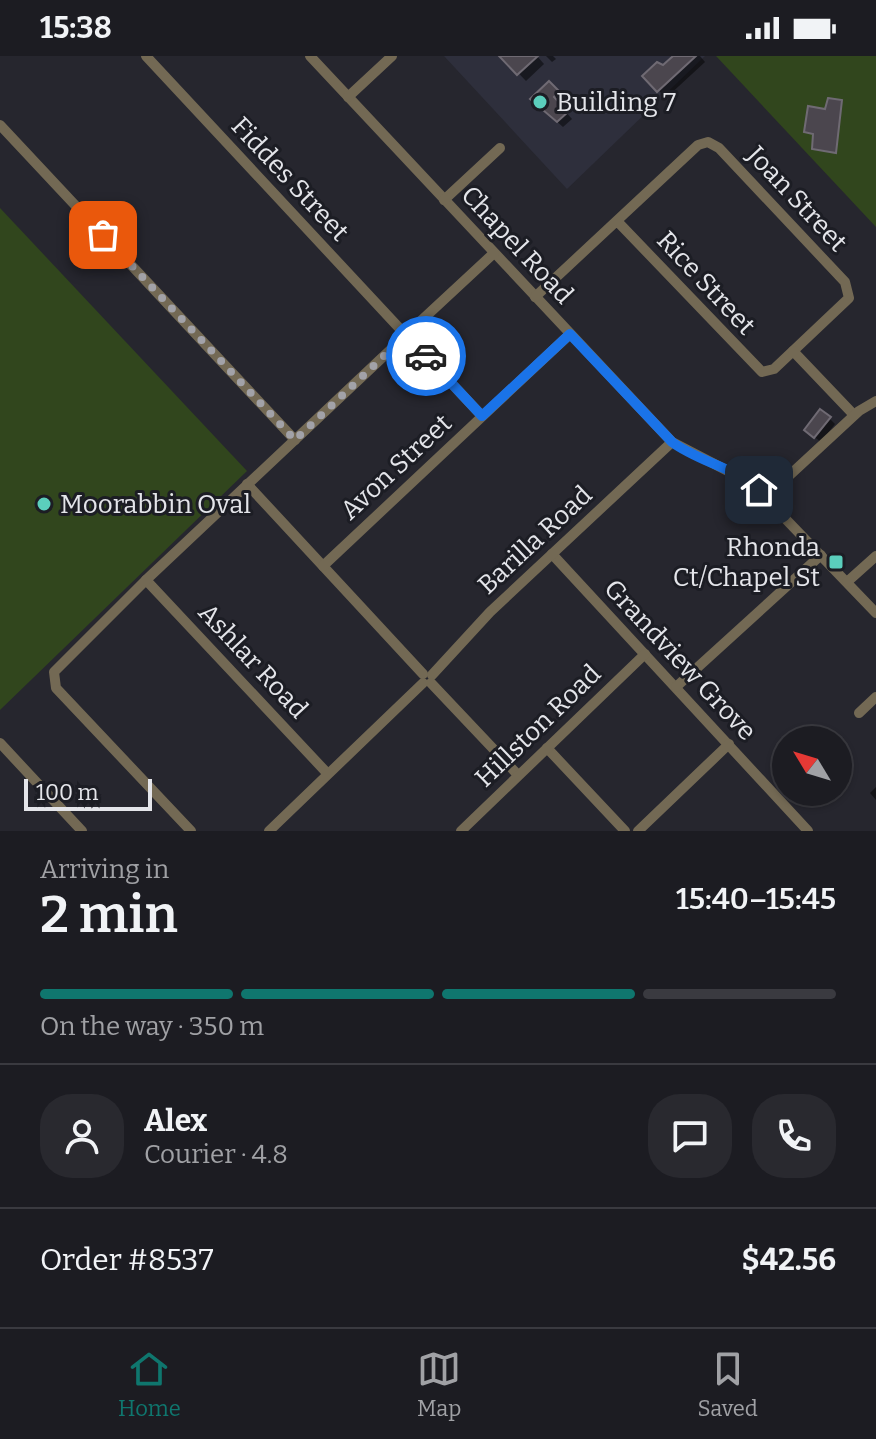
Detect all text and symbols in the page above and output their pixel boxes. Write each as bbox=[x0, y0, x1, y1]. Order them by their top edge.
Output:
text: 15:38 bbox=[40, 10, 112, 46]
place label: Building 7 bbox=[556, 87, 676, 118]
marker: Building 7 bbox=[531, 93, 549, 111]
street label: Fiddes Street bbox=[225, 111, 356, 248]
street label: Joan Street bbox=[740, 139, 854, 258]
street label: Chapel Road bbox=[455, 180, 579, 310]
pin bbox=[69, 201, 137, 269]
icon: bag bbox=[81, 213, 125, 257]
street label: Rice Street bbox=[650, 225, 762, 342]
courier bbox=[386, 316, 466, 396]
icon: car bbox=[404, 334, 448, 378]
street label: Avon Street bbox=[334, 407, 458, 526]
pin bbox=[725, 456, 793, 524]
icon: home bbox=[737, 468, 781, 512]
street label: Barilla Road bbox=[472, 479, 598, 601]
place label: Moorabbin Oval bbox=[60, 489, 251, 520]
marker: Moorabbin Oval bbox=[35, 495, 53, 513]
place label: Rhonda Ct/Chapel St bbox=[673, 532, 821, 593]
marker: Rhonda Ct/Chapel St bbox=[827, 553, 845, 571]
street label: Grandview Grove bbox=[598, 573, 762, 747]
street label: Ashlar Road bbox=[192, 597, 314, 725]
street label: Hillston Road bbox=[469, 658, 607, 794]
north arrow bbox=[772, 726, 852, 806]
map controls bbox=[772, 726, 852, 806]
scale bar bbox=[24, 775, 152, 811]
text: 100 m bbox=[36, 779, 99, 806]
text: Arriving in bbox=[40, 854, 169, 885]
text: 15:40–15:45 bbox=[676, 881, 836, 917]
text: 2 min bbox=[40, 883, 178, 946]
text: On the way · 350 m bbox=[40, 1011, 264, 1042]
button: person bbox=[40, 1094, 124, 1178]
button: chat bbox=[648, 1094, 732, 1178]
button: phone bbox=[752, 1094, 836, 1178]
text: Alex bbox=[144, 1103, 207, 1139]
text: Courier · 4.8 bbox=[144, 1139, 288, 1170]
text: Order #8537 bbox=[40, 1242, 213, 1278]
text: $42.56 bbox=[742, 1242, 836, 1278]
tab: Home bbox=[118, 1347, 181, 1422]
tab: Map bbox=[417, 1347, 461, 1422]
tab: Saved bbox=[697, 1347, 758, 1422]

